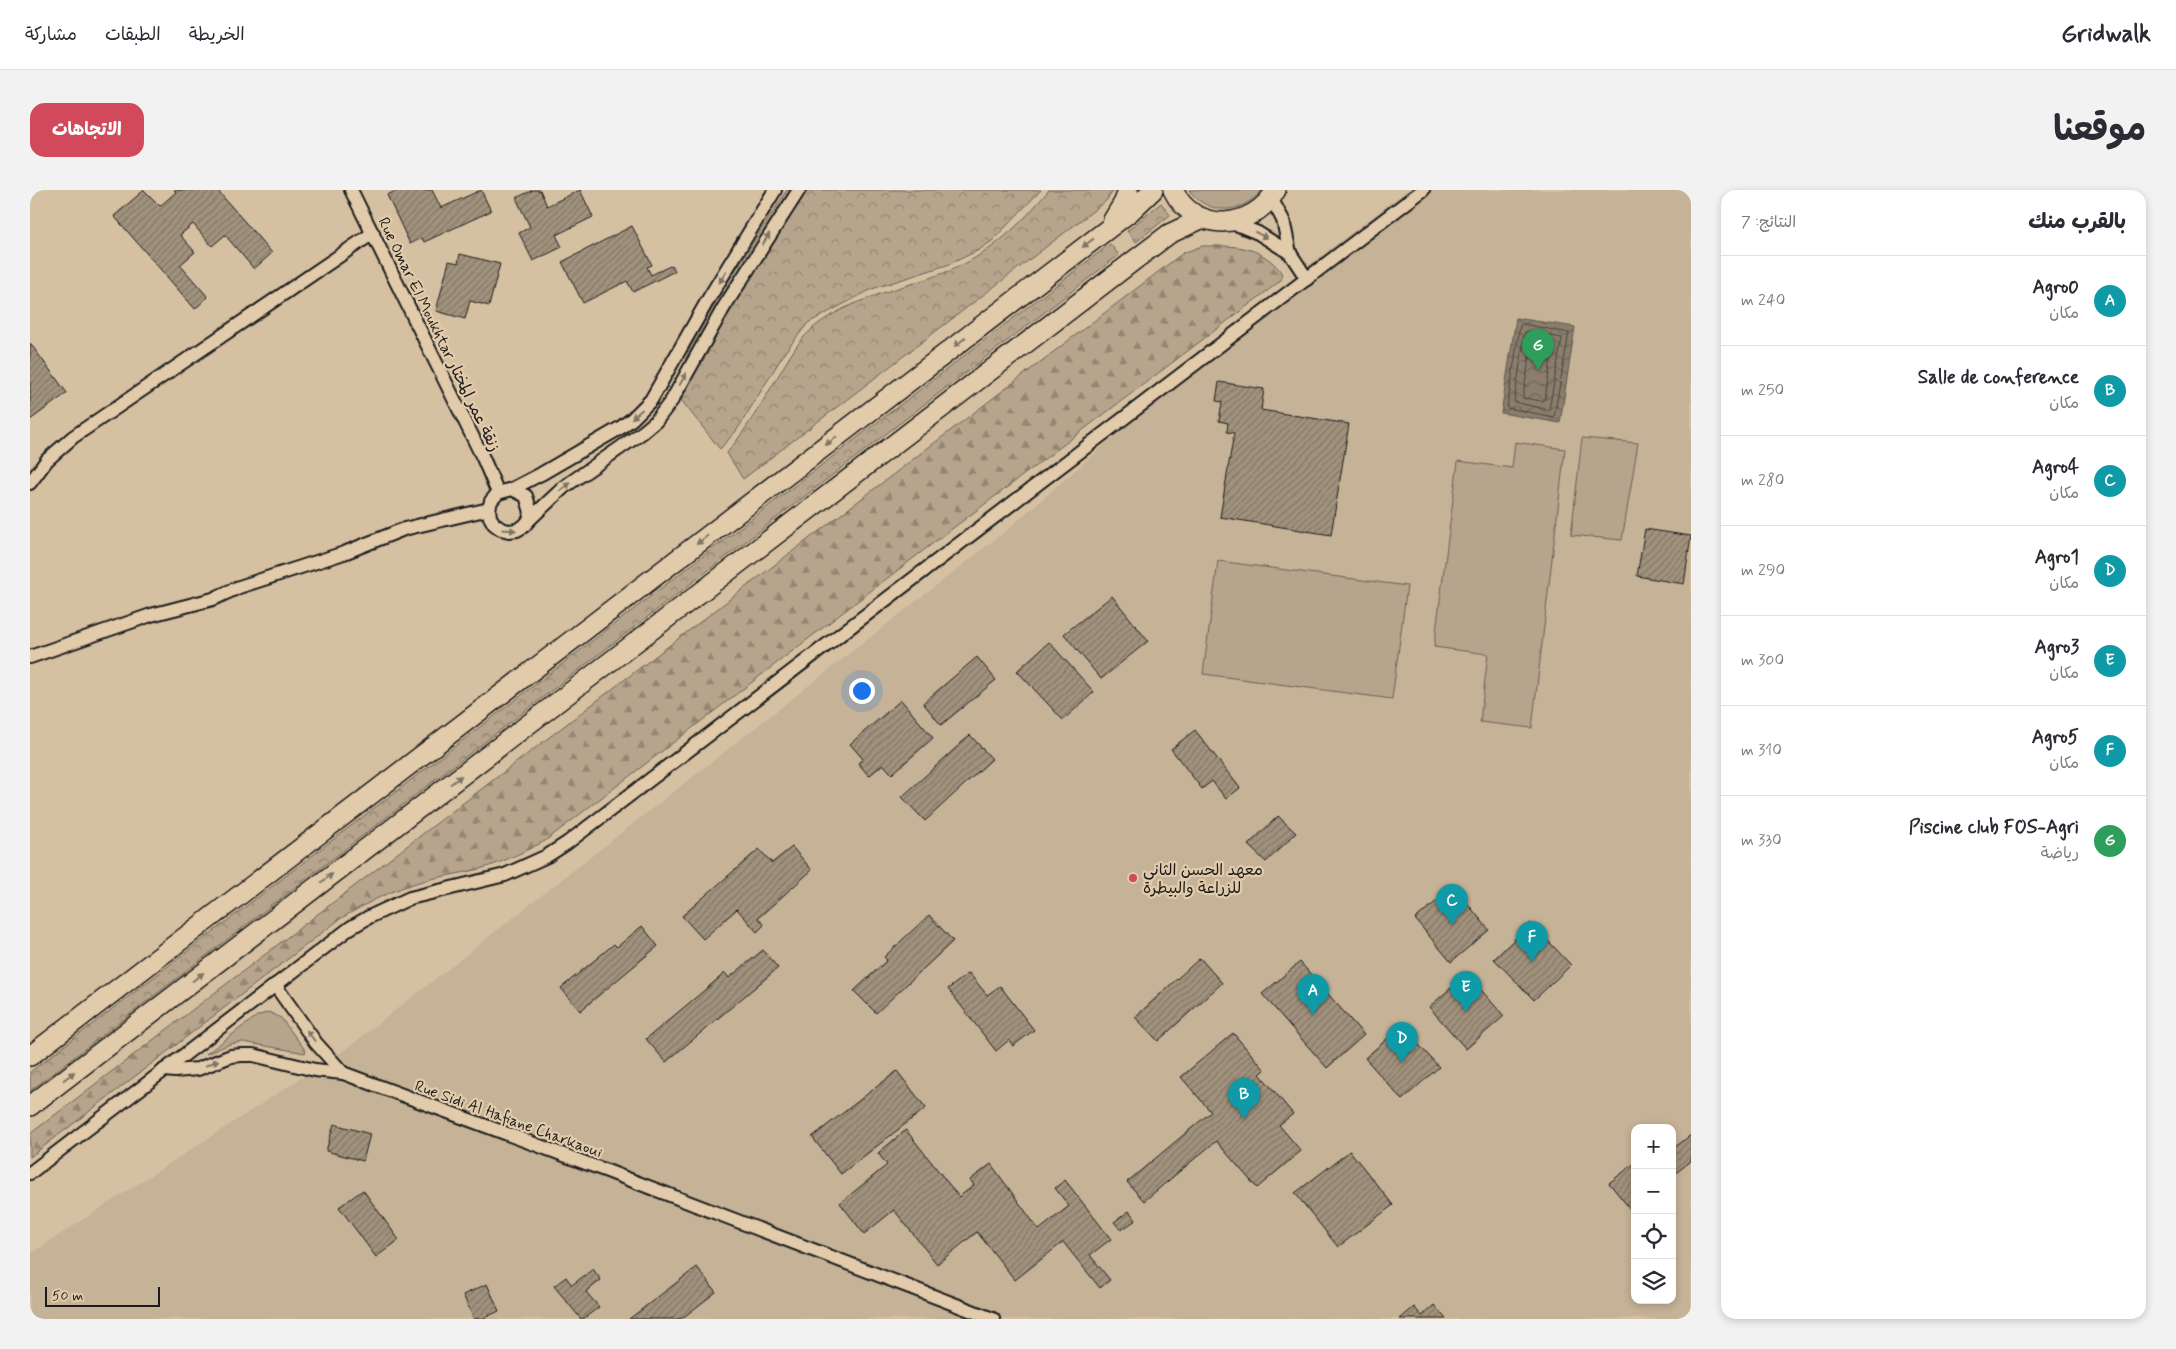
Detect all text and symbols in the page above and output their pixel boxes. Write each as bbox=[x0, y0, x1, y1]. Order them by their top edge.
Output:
text: Gridwalk bbox=[2061, 19, 2151, 50]
text: مشاركة bbox=[25, 23, 77, 47]
text: الطبقات bbox=[105, 23, 161, 47]
text: الخريطة bbox=[189, 23, 245, 47]
button: الاتجاهات bbox=[30, 103, 144, 157]
text: موقعنا bbox=[2053, 107, 2146, 153]
text: بالقرب منك bbox=[2028, 208, 2126, 236]
text: النتائج: 7 bbox=[1741, 212, 1796, 233]
street label: Rue Omar El Moukhtar زنقة عمر المختار bbox=[373, 214, 505, 455]
one-way arrow bbox=[1254, 231, 1268, 239]
one-way arrow bbox=[761, 233, 770, 246]
one-way arrow bbox=[1082, 238, 1095, 248]
one-way arrow bbox=[718, 270, 727, 283]
text: Agro0 bbox=[2033, 275, 2079, 300]
text: 240 m bbox=[1741, 290, 1785, 311]
text: A bbox=[2105, 290, 2115, 311]
text: مكان bbox=[2049, 303, 2079, 324]
pin: G bbox=[1522, 329, 1554, 370]
one-way arrow bbox=[953, 337, 967, 347]
text: Salle de conference bbox=[1918, 365, 2079, 390]
one-way arrow bbox=[679, 373, 688, 386]
text: 250 m bbox=[1741, 380, 1784, 401]
text: B bbox=[2105, 380, 2115, 401]
text: مكان bbox=[2049, 393, 2079, 414]
one-way arrow bbox=[631, 409, 644, 420]
one-way arrow bbox=[824, 436, 838, 446]
text: Agro4 bbox=[2032, 455, 2079, 480]
text: 280 m bbox=[1741, 470, 1784, 491]
text: C bbox=[2104, 470, 2116, 491]
one-way arrow bbox=[559, 482, 572, 493]
text: مكان bbox=[2049, 483, 2079, 504]
one-way arrow bbox=[501, 526, 517, 534]
one-way arrow bbox=[695, 535, 709, 545]
text: Agro1 bbox=[2035, 545, 2079, 570]
text: 290 m bbox=[1741, 560, 1785, 581]
text: D bbox=[2104, 560, 2116, 581]
text: مكان bbox=[2049, 573, 2079, 594]
text: Agro3 bbox=[2035, 635, 2079, 660]
text: 300 m bbox=[1741, 650, 1784, 671]
text: E bbox=[2105, 650, 2115, 671]
text: مكان bbox=[2049, 663, 2079, 684]
your location bbox=[849, 678, 875, 704]
text: Agro5 bbox=[2032, 725, 2079, 750]
text: 310 m bbox=[1741, 740, 1782, 761]
text: F bbox=[2106, 740, 2114, 761]
text: مكان bbox=[2049, 753, 2079, 774]
one-way arrow bbox=[449, 774, 462, 785]
text: Piscine club FOS-Agri bbox=[1909, 815, 2079, 840]
text: 330 m bbox=[1741, 830, 1782, 851]
text: G bbox=[2105, 830, 2115, 851]
text: رياضة bbox=[2041, 843, 2079, 864]
place label: معهد الحسن الثاني للزراعة والبيطرة bbox=[1143, 860, 1263, 899]
marker: معهد الحسن الثاني للزراعة والبيطرة bbox=[1127, 872, 1139, 884]
one-way arrow bbox=[320, 873, 333, 884]
pin: C bbox=[1436, 884, 1468, 925]
pin: F bbox=[1516, 921, 1548, 962]
pin: E bbox=[1450, 971, 1482, 1012]
one-way arrow bbox=[191, 972, 204, 983]
pin: A bbox=[1297, 974, 1329, 1015]
pin: D bbox=[1386, 1022, 1418, 1063]
one-way arrow bbox=[306, 1030, 317, 1043]
one-way arrow bbox=[204, 1059, 219, 1067]
one-way arrow bbox=[62, 1071, 75, 1082]
street label: Rue Sidi Al Hafiane Charkaoui bbox=[412, 1076, 606, 1163]
pin: B bbox=[1228, 1078, 1260, 1119]
map controls bbox=[1631, 1124, 1676, 1304]
button: + bbox=[1631, 1124, 1676, 1169]
button: − bbox=[1631, 1169, 1676, 1214]
button: locate bbox=[1631, 1214, 1676, 1259]
button: layers bbox=[1631, 1259, 1676, 1304]
scale bar bbox=[45, 1284, 160, 1307]
text: 50 m bbox=[52, 1287, 83, 1305]

